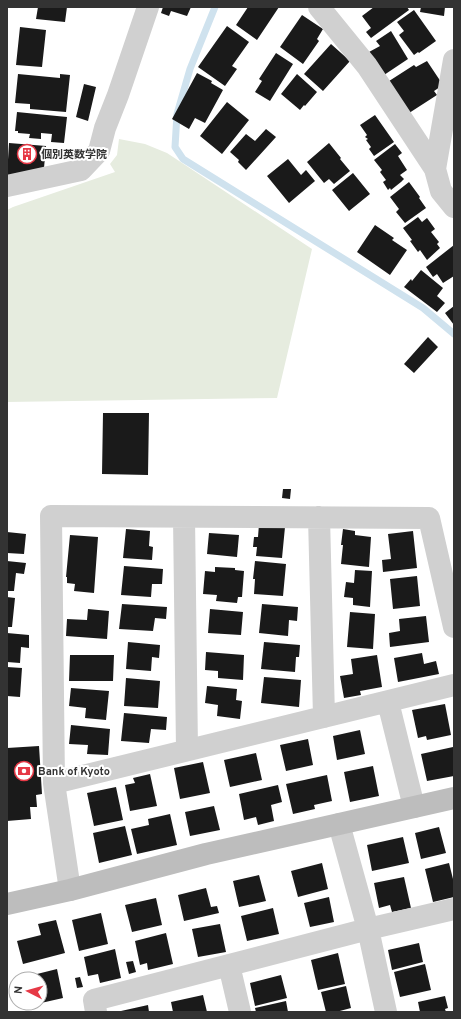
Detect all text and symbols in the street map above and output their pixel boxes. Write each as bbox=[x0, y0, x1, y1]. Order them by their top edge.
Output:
building icon: 個別英数学院 bbox=[16, 143, 38, 165]
place label: 個別英数学院 bbox=[41, 148, 107, 162]
bank icon: Bank of Kyoto bbox=[13, 760, 35, 782]
place label: Bank of Kyoto bbox=[38, 765, 110, 779]
north arrow bbox=[8, 971, 48, 1011]
text: N bbox=[12, 985, 26, 995]

